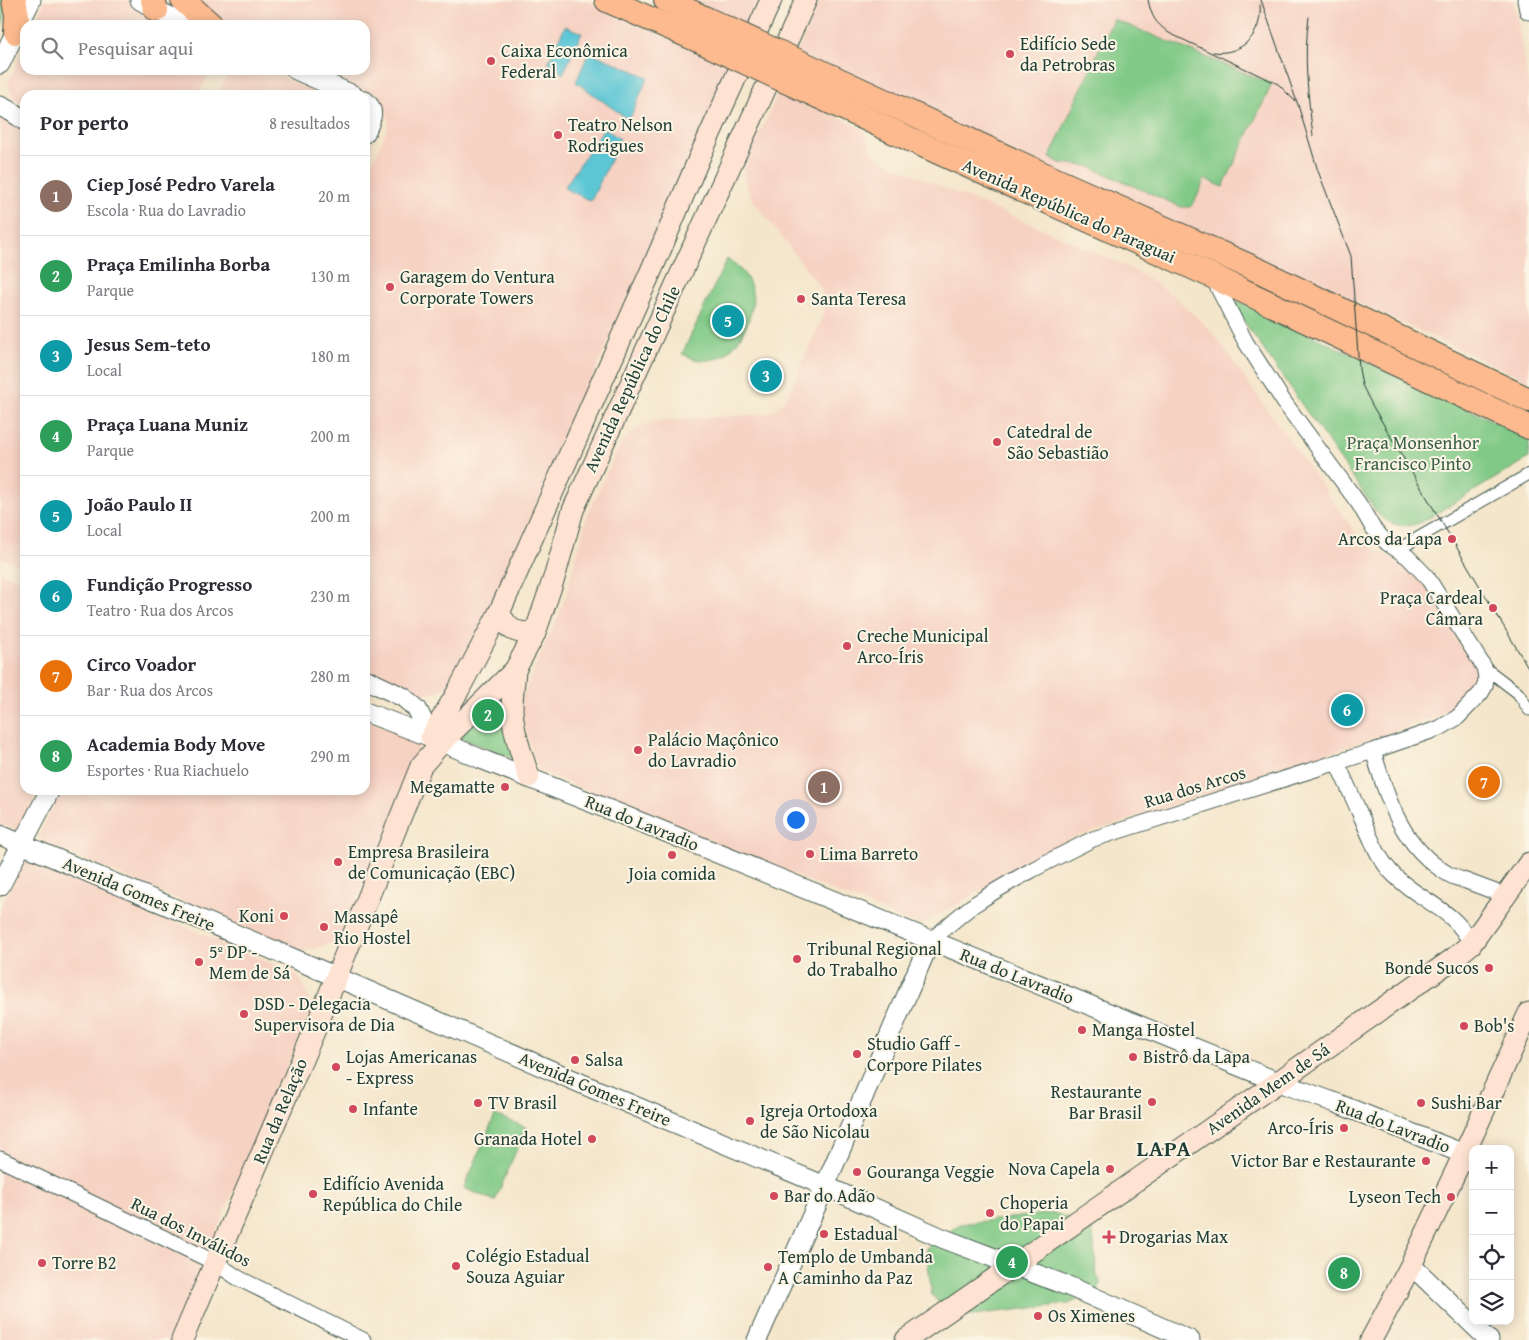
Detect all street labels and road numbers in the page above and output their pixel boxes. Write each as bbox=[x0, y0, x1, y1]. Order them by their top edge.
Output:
street label: Avenida República do Paraguai bbox=[958, 151, 1180, 270]
street label: Avenida República do Chile bbox=[576, 281, 687, 477]
street label: Rua dos Arcos bbox=[1141, 758, 1249, 815]
street label: Rua do Lavradio bbox=[581, 787, 703, 858]
street label: Avenida Gomes Freire bbox=[59, 849, 220, 938]
street label: Rua do Lavradio bbox=[956, 940, 1078, 1011]
street label: Avenida Mem de Sá bbox=[1200, 1036, 1335, 1141]
street label: Avenida Gomes Freire bbox=[515, 1044, 676, 1133]
street label: Rua da Relação bbox=[245, 1054, 314, 1168]
street label: Rua do Lavradio bbox=[1332, 1091, 1454, 1160]
street label: Rua dos Inválidos bbox=[126, 1190, 256, 1273]

